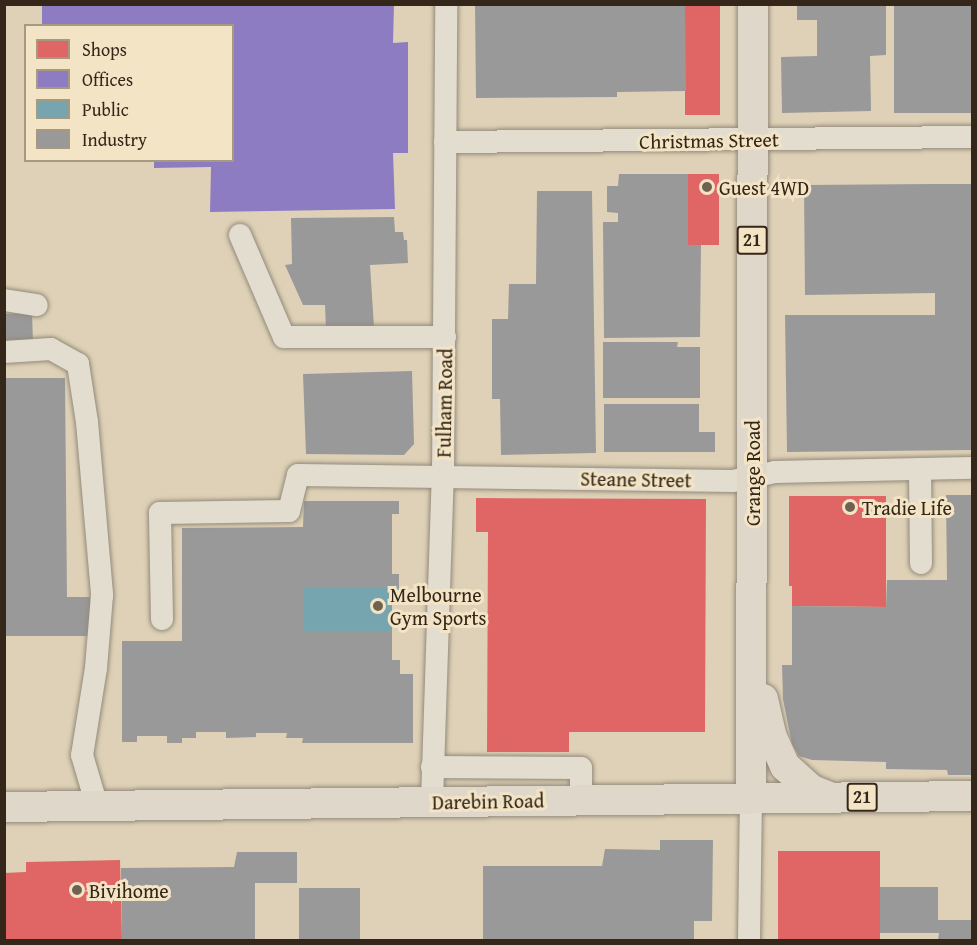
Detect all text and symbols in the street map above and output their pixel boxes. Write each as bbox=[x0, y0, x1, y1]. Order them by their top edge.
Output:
legend bbox=[24, 24, 234, 162]
text: Shops bbox=[82, 36, 127, 63]
text: Offices bbox=[82, 66, 133, 93]
text: Public bbox=[82, 96, 129, 123]
text: Industry bbox=[82, 126, 147, 153]
street label: Christmas Street bbox=[639, 127, 779, 153]
place label: Guest 4WD bbox=[719, 175, 809, 199]
marker: Guest 4WD bbox=[700, 180, 714, 194]
road number: 21 bbox=[736, 225, 768, 255]
street label: Fulham Road bbox=[431, 348, 457, 458]
street label: Grange Road bbox=[740, 420, 764, 526]
street label: Steane Street bbox=[580, 466, 692, 492]
place label: Tradie Life bbox=[862, 495, 952, 519]
marker: Tradie Life bbox=[843, 500, 857, 514]
place label: Melbourne Gym Sports bbox=[390, 582, 486, 629]
marker: Melbourne Gym Sports bbox=[371, 599, 385, 613]
road number: 21 bbox=[846, 782, 878, 812]
street label: Darebin Road bbox=[432, 788, 544, 814]
place label: Bivihome bbox=[89, 878, 169, 902]
marker: Bivihome bbox=[70, 883, 84, 897]

